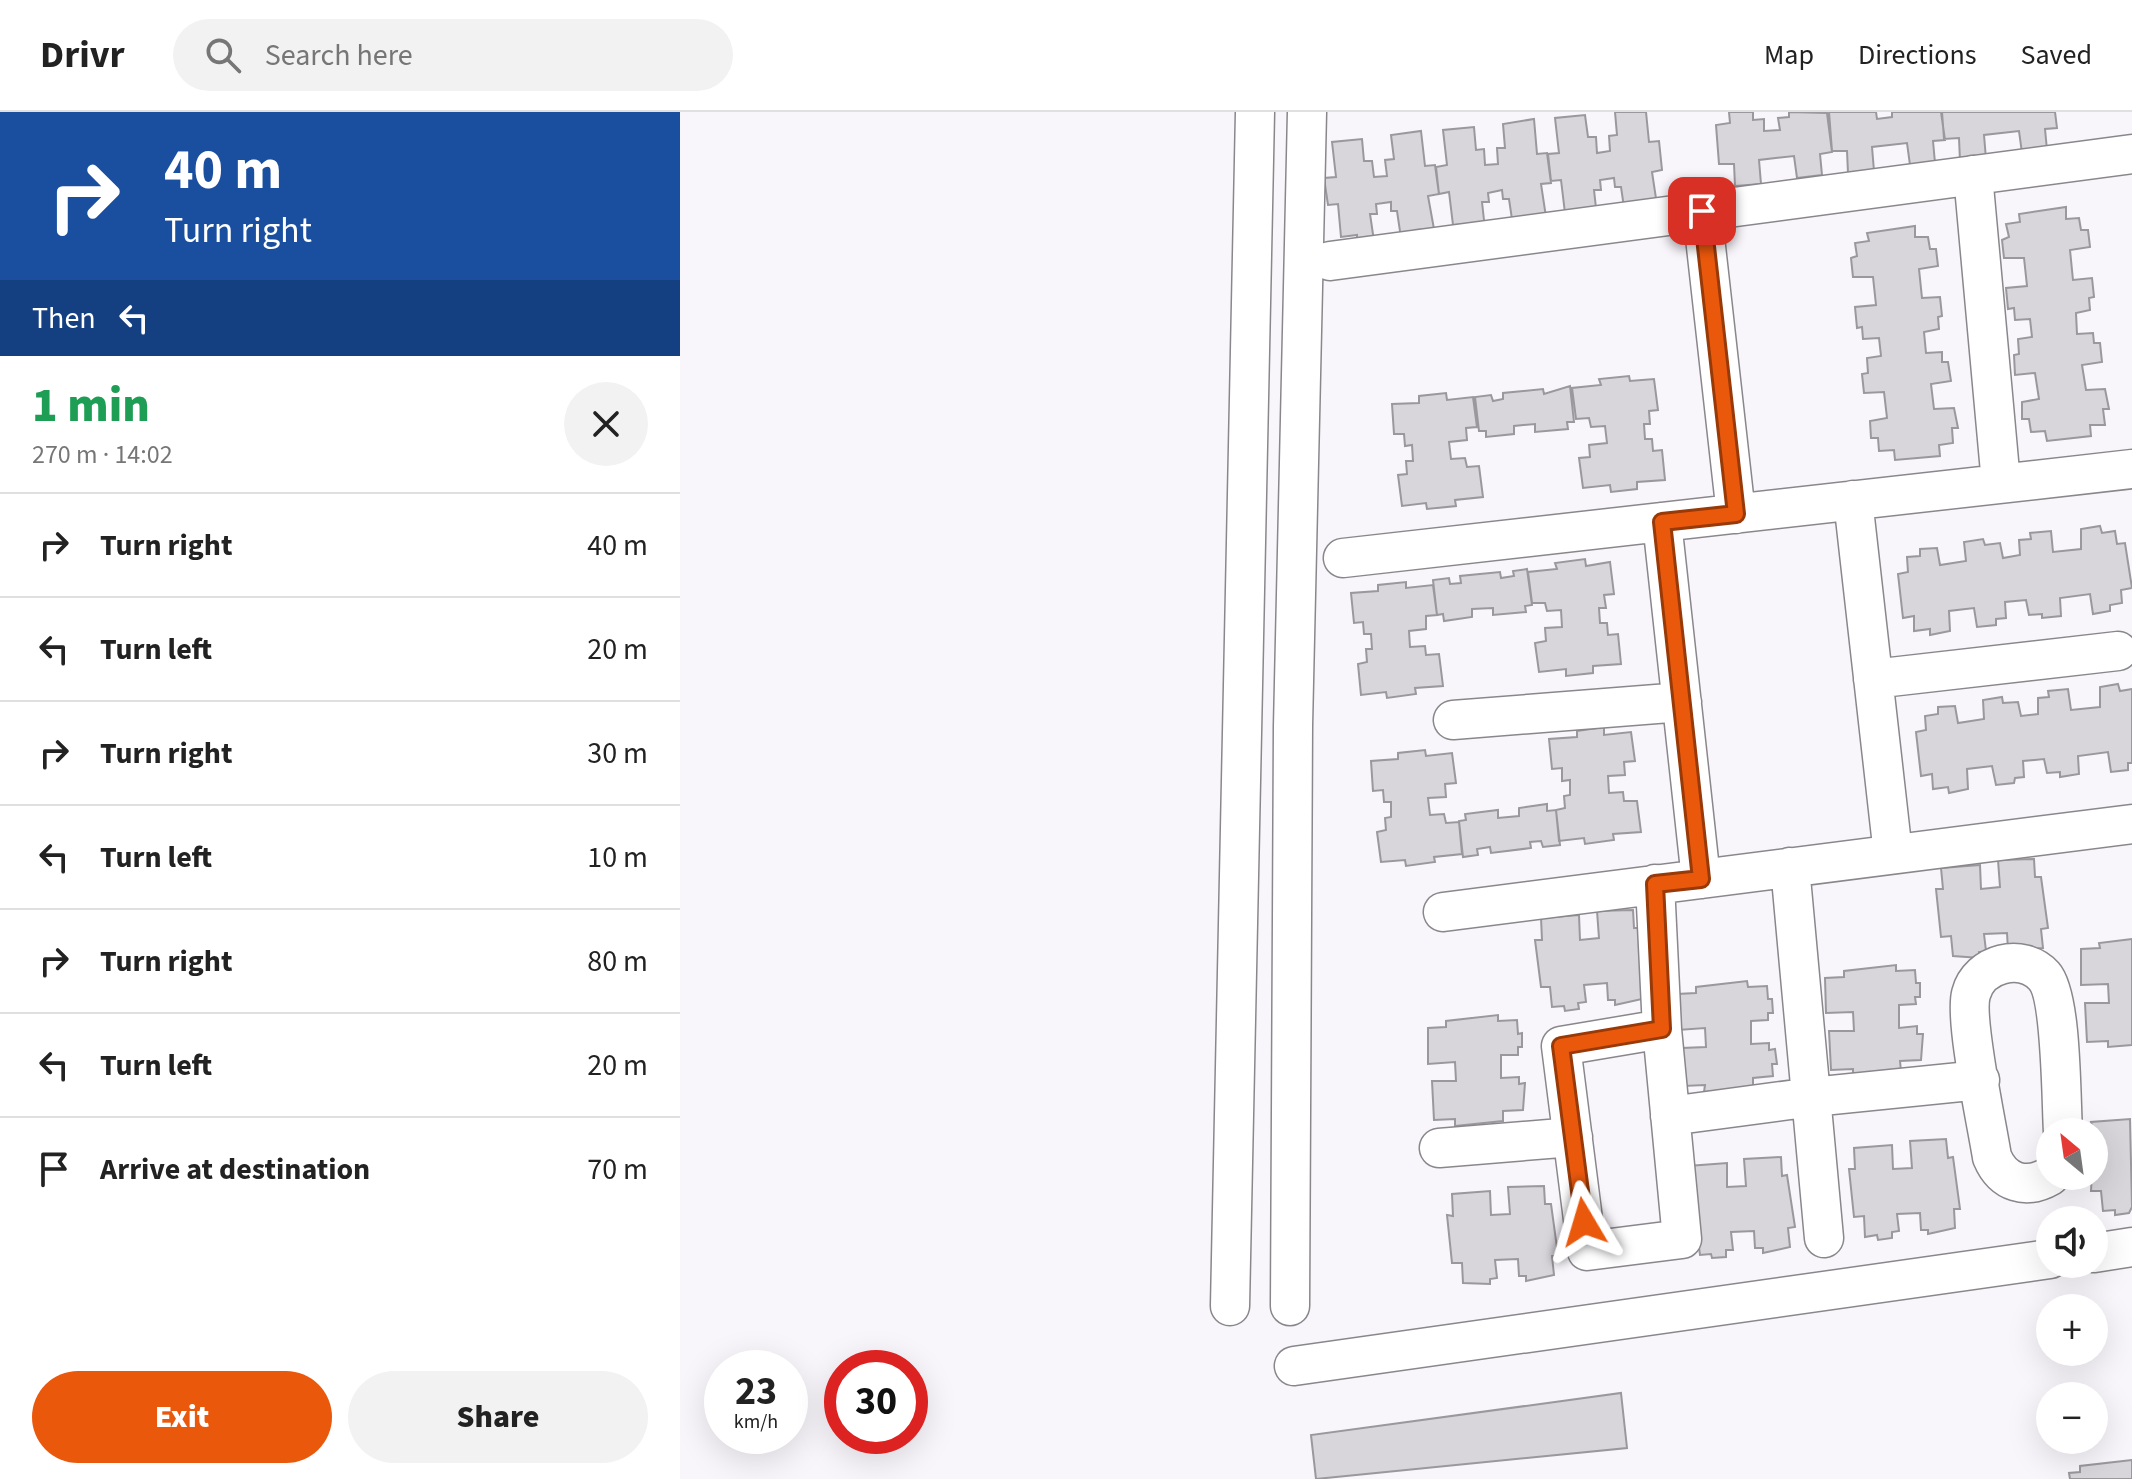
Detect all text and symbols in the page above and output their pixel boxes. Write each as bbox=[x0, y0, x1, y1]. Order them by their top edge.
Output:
search box bbox=[173, 19, 733, 91]
text: Drivr bbox=[40, 28, 125, 82]
icon: search bbox=[201, 33, 245, 77]
text: Search here bbox=[265, 34, 413, 77]
text: Map bbox=[1764, 35, 1814, 75]
text: Directions bbox=[1858, 35, 1977, 75]
text: Saved bbox=[2021, 35, 2092, 75]
text: 40 m bbox=[164, 131, 282, 210]
icon: right bbox=[32, 144, 136, 248]
pin bbox=[1668, 177, 1736, 245]
icon: arrive bbox=[1680, 189, 1724, 233]
text: Turn right bbox=[164, 205, 312, 256]
icon: left bbox=[112, 296, 156, 340]
text: Then bbox=[32, 297, 96, 340]
text: 1 min bbox=[32, 372, 150, 440]
button: close bbox=[564, 382, 648, 466]
text: 270 m · 14:02 bbox=[32, 436, 173, 473]
icon: right bbox=[32, 523, 76, 567]
text: Turn right bbox=[100, 524, 232, 567]
text: 40 m bbox=[587, 524, 648, 567]
icon: left bbox=[32, 627, 76, 671]
text: Turn left bbox=[100, 628, 212, 671]
text: 20 m bbox=[587, 628, 648, 671]
icon: right bbox=[32, 731, 76, 775]
text: Turn right bbox=[100, 732, 232, 775]
text: 30 m bbox=[587, 732, 648, 775]
icon: left bbox=[32, 835, 76, 879]
text: Turn left bbox=[100, 836, 212, 879]
text: 10 m bbox=[587, 836, 648, 879]
icon: right bbox=[32, 939, 76, 983]
text: Turn right bbox=[100, 940, 232, 983]
text: 80 m bbox=[587, 940, 648, 983]
icon: left bbox=[32, 1043, 76, 1087]
text: Turn left bbox=[100, 1044, 212, 1087]
text: 20 m bbox=[587, 1044, 648, 1087]
north arrow bbox=[2036, 1118, 2108, 1190]
map controls bbox=[2036, 1118, 2108, 1454]
icon: arrive bbox=[32, 1147, 76, 1191]
text: Arrive at destination bbox=[100, 1148, 370, 1191]
text: 70 m bbox=[587, 1148, 648, 1191]
position arrow bbox=[1542, 1180, 1626, 1264]
button: sound bbox=[2036, 1206, 2108, 1278]
button: + bbox=[2036, 1294, 2108, 1366]
speed limit sign: 30 bbox=[824, 1350, 928, 1454]
text: 23 bbox=[735, 1363, 777, 1420]
button: Exit bbox=[32, 1371, 332, 1463]
button: Share bbox=[348, 1371, 648, 1463]
button: − bbox=[2036, 1382, 2108, 1454]
text: km/h bbox=[734, 1408, 778, 1436]

